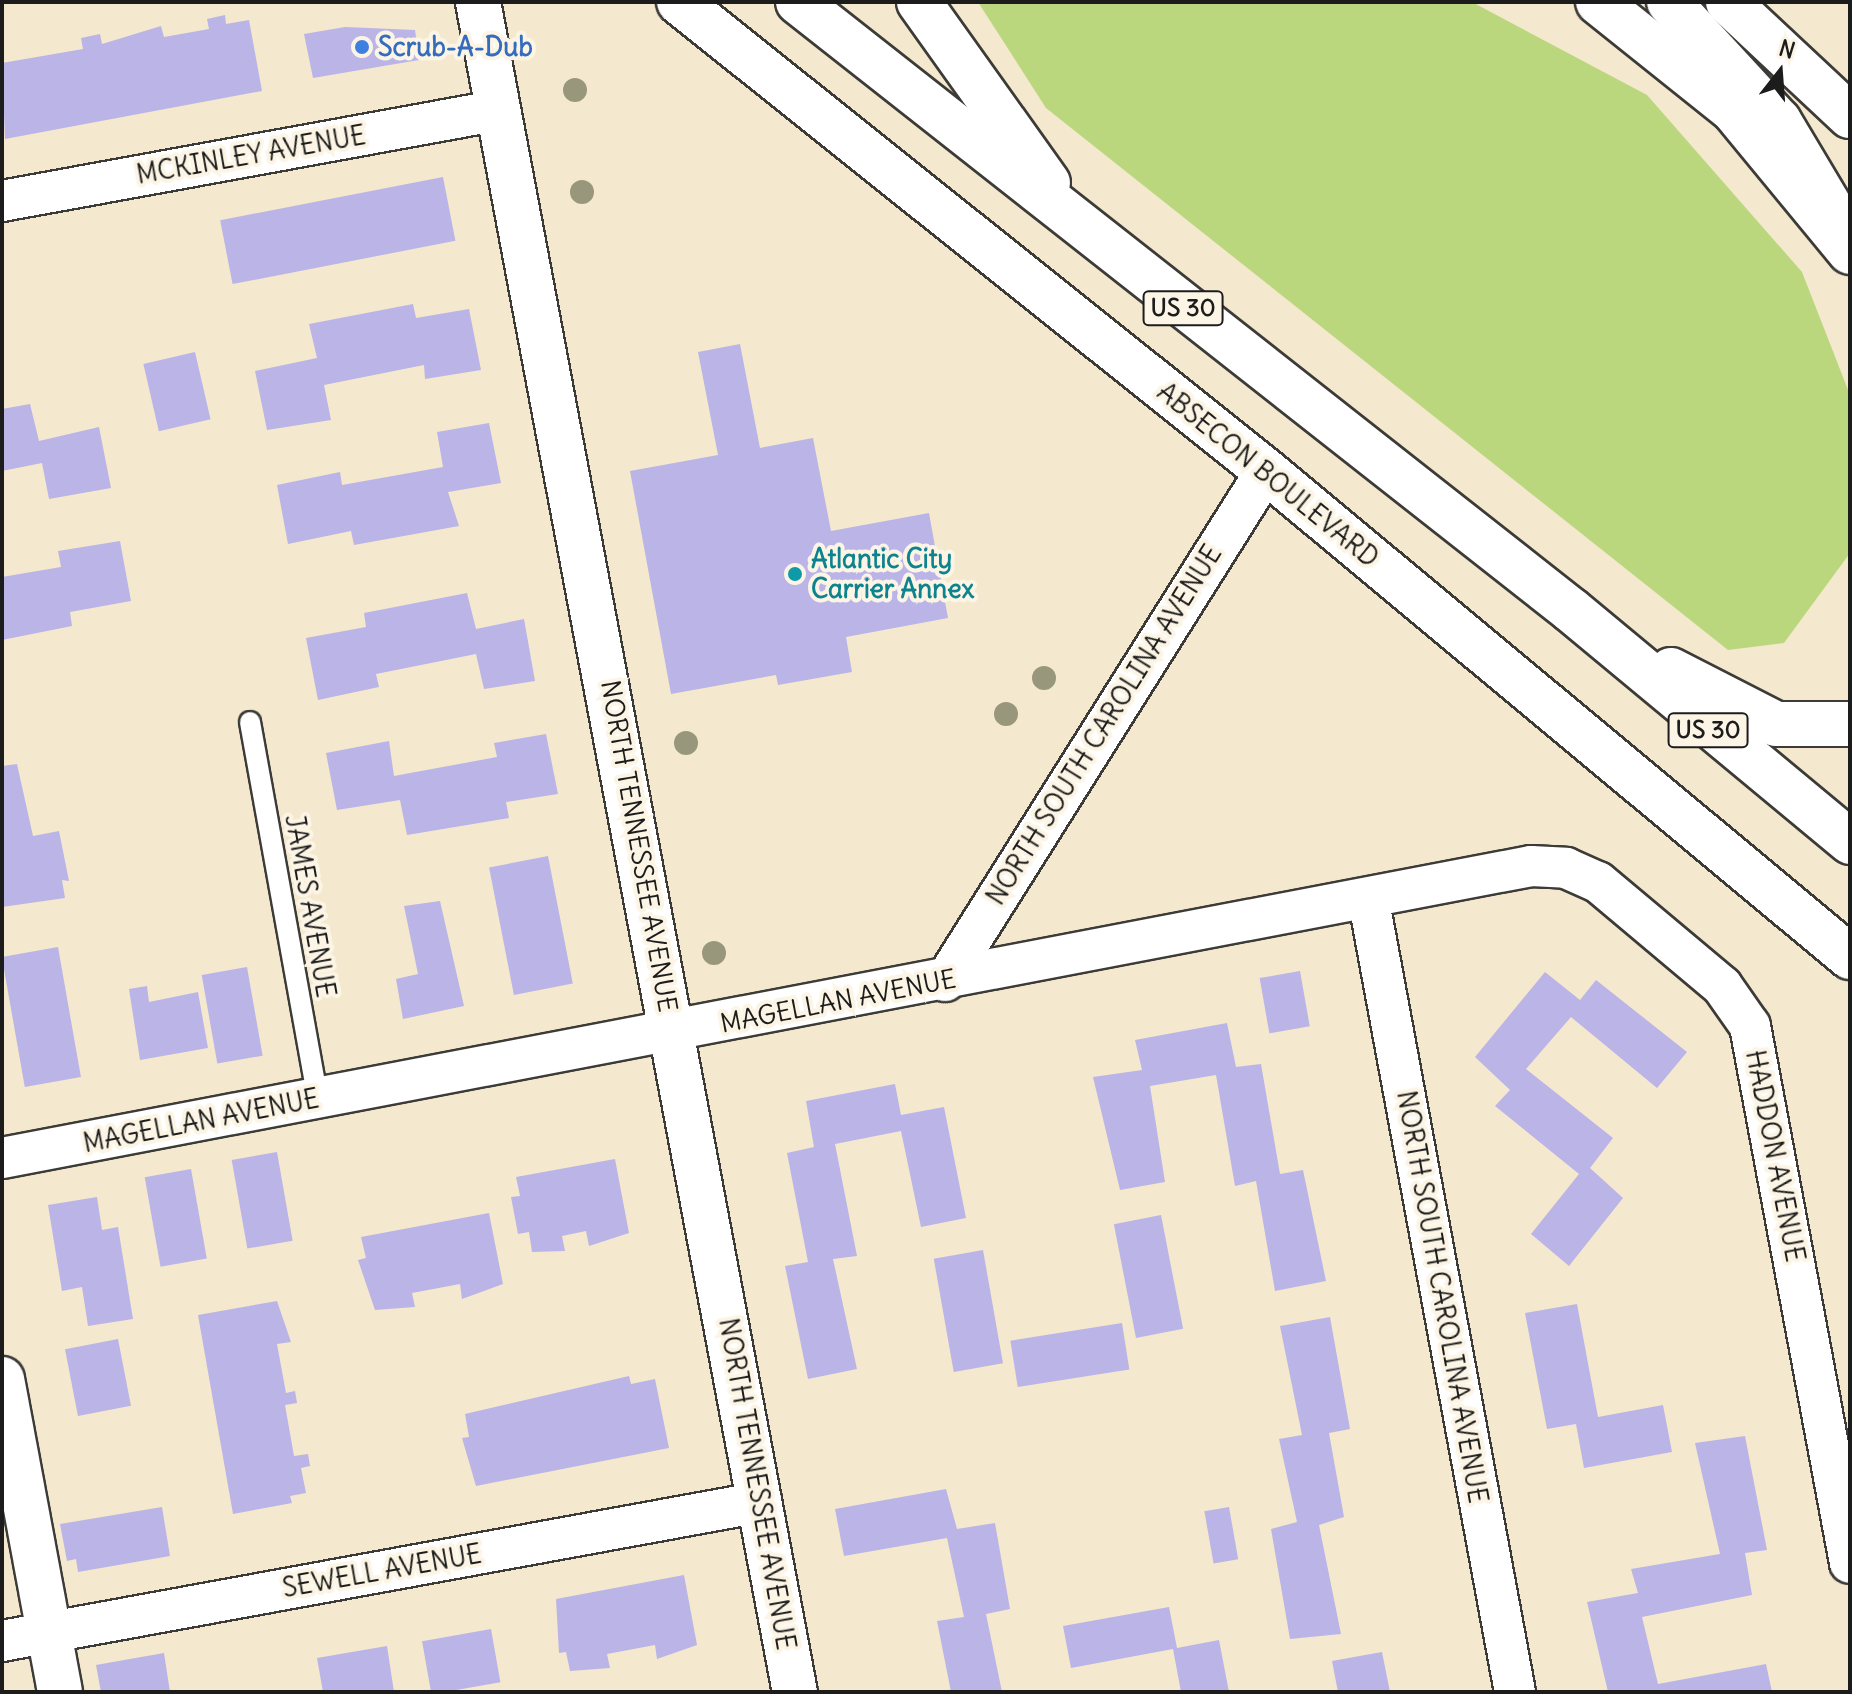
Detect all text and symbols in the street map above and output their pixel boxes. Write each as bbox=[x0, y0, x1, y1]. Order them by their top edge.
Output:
place label: Scrub-A-Dub bbox=[378, 31, 533, 63]
north arrow bbox=[1740, 32, 1820, 112]
text: N bbox=[1776, 33, 1798, 65]
marker: Scrub-A-Dub bbox=[353, 38, 371, 56]
street label: MCKINLEY AVENUE bbox=[134, 119, 368, 191]
road number: US 30 bbox=[1141, 288, 1225, 328]
street label: ABSECON BOULEVARD bbox=[1151, 376, 1385, 574]
street label: NORTH SOUTH CAROLINA AVENUE bbox=[980, 539, 1228, 911]
place label: Atlantic City Carrier Annex bbox=[811, 543, 974, 604]
marker: Atlantic City Carrier Annex bbox=[786, 565, 804, 583]
street label: NORTH TENNESSEE AVENUE bbox=[594, 678, 684, 1014]
road number: US 30 bbox=[1666, 710, 1750, 750]
street label: JAMES AVENUE bbox=[279, 812, 341, 1000]
street label: MAGELLAN AVENUE bbox=[718, 963, 958, 1039]
street label: HADDON AVENUE bbox=[1739, 1048, 1811, 1264]
street label: MAGELLAN AVENUE bbox=[81, 1083, 321, 1159]
street label: NORTH SOUTH CAROLINA AVENUE bbox=[1390, 1088, 1494, 1506]
street label: NORTH TENNESSEE AVENUE bbox=[712, 1316, 802, 1652]
street label: SEWELL AVENUE bbox=[280, 1538, 484, 1604]

